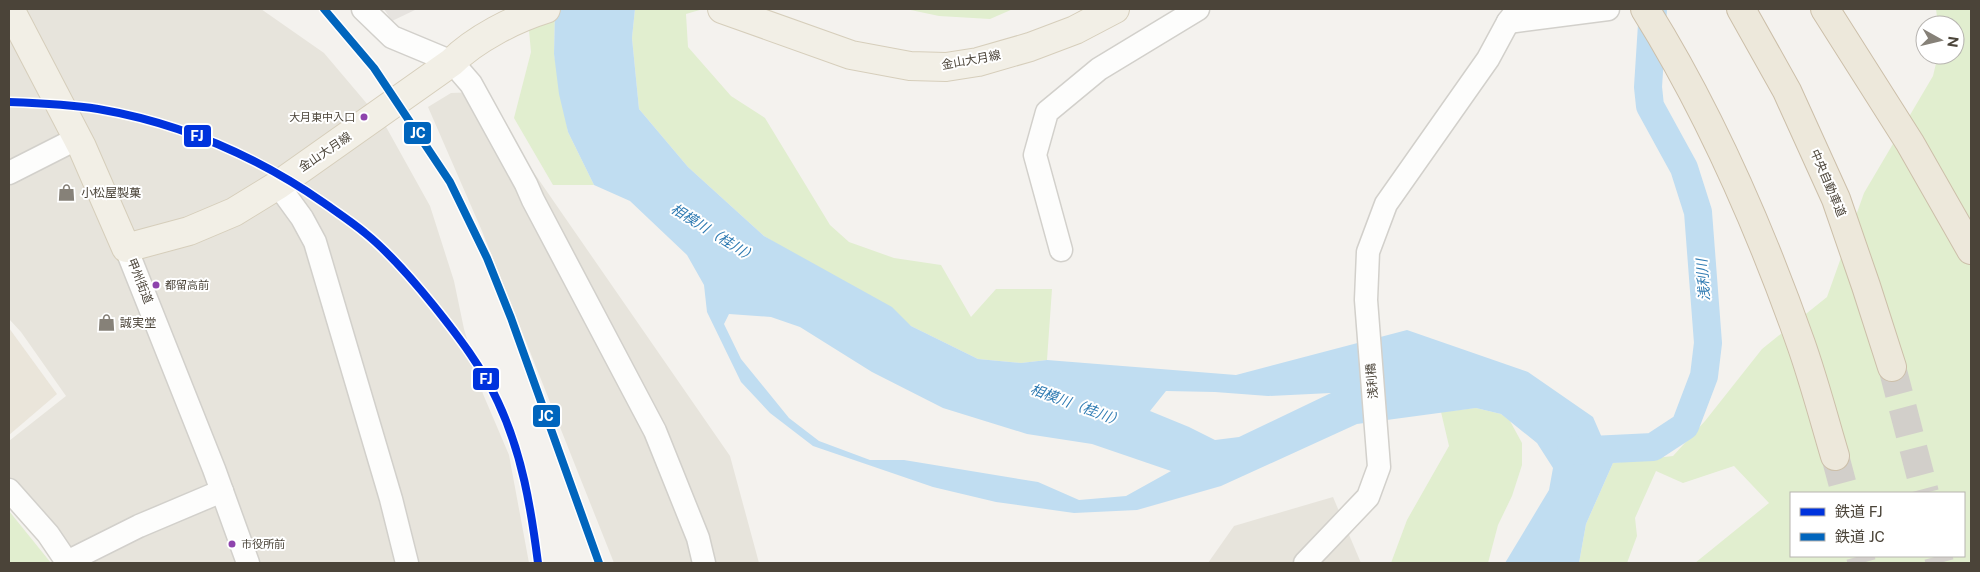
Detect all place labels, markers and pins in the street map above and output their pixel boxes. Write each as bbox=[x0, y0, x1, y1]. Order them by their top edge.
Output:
place label: 大月東中入口 bbox=[289, 111, 355, 123]
marker: 大月東中入口 bbox=[359, 112, 369, 122]
shop icon: 小松屋製菓 bbox=[57, 183, 77, 203]
place label: 小松屋製菓 bbox=[81, 186, 141, 200]
place label: 都留高前 bbox=[165, 279, 209, 291]
marker: 都留高前 bbox=[151, 280, 161, 290]
shop icon: 誠実堂 bbox=[96, 313, 116, 333]
place label: 誠実堂 bbox=[120, 316, 156, 330]
place label: 市役所前 bbox=[241, 538, 285, 550]
marker: 市役所前 bbox=[227, 539, 237, 549]

